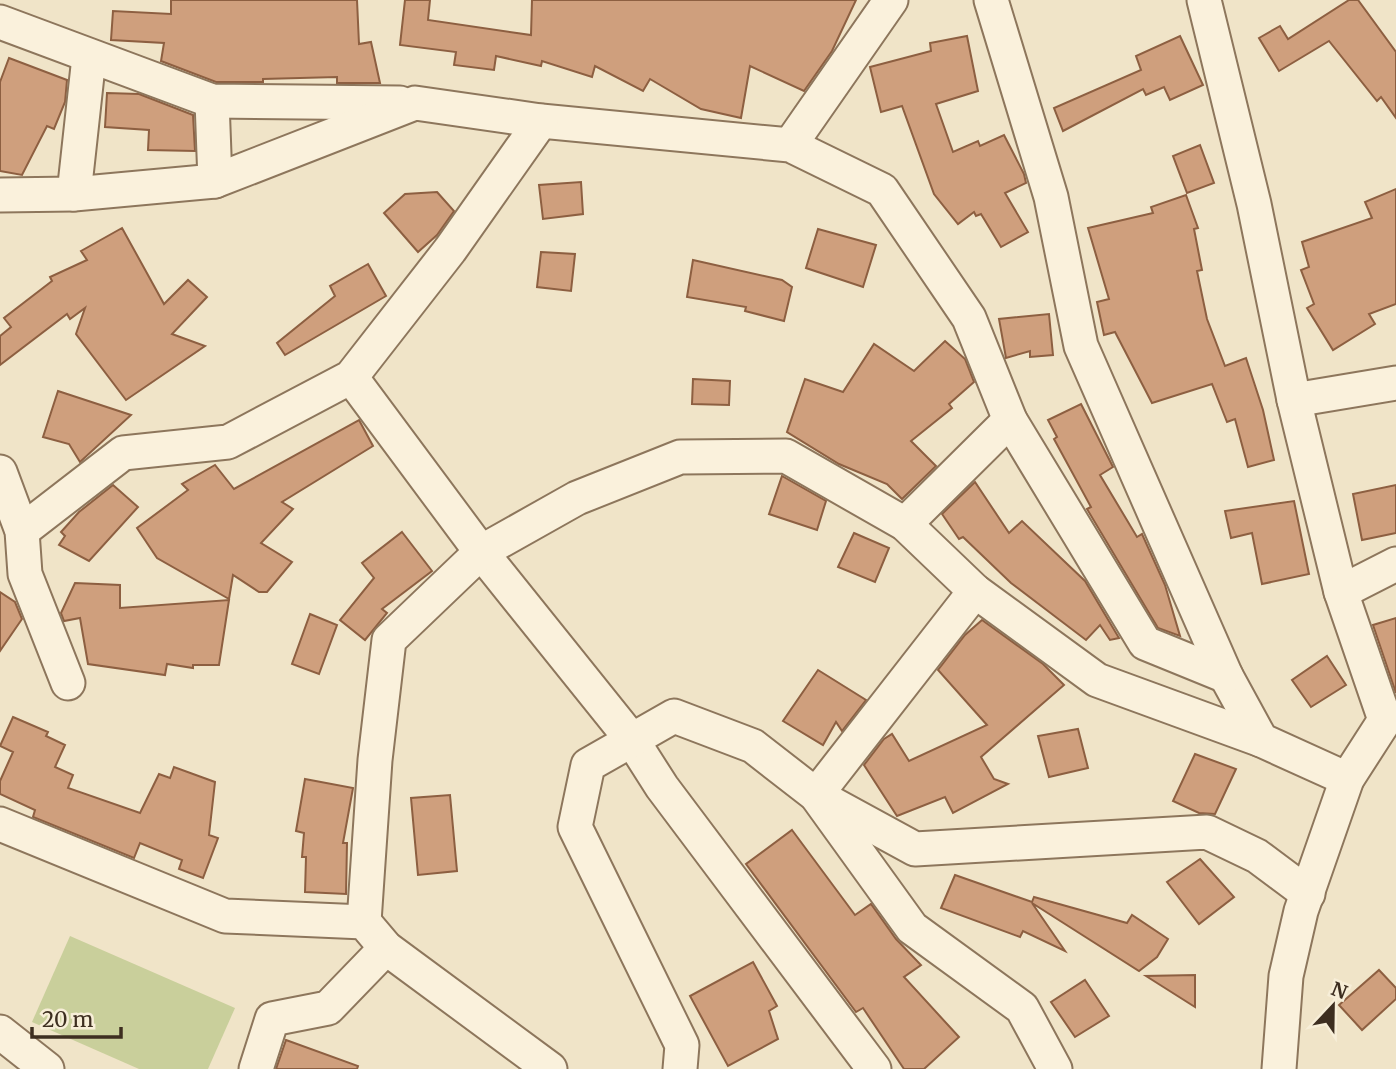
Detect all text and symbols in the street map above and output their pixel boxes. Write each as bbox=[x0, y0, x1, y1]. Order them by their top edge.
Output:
north arrow bbox=[1298, 971, 1368, 1041]
text: N bbox=[1328, 976, 1351, 1004]
scale bar bbox=[32, 996, 121, 1040]
text: 20 m bbox=[42, 1006, 94, 1033]

